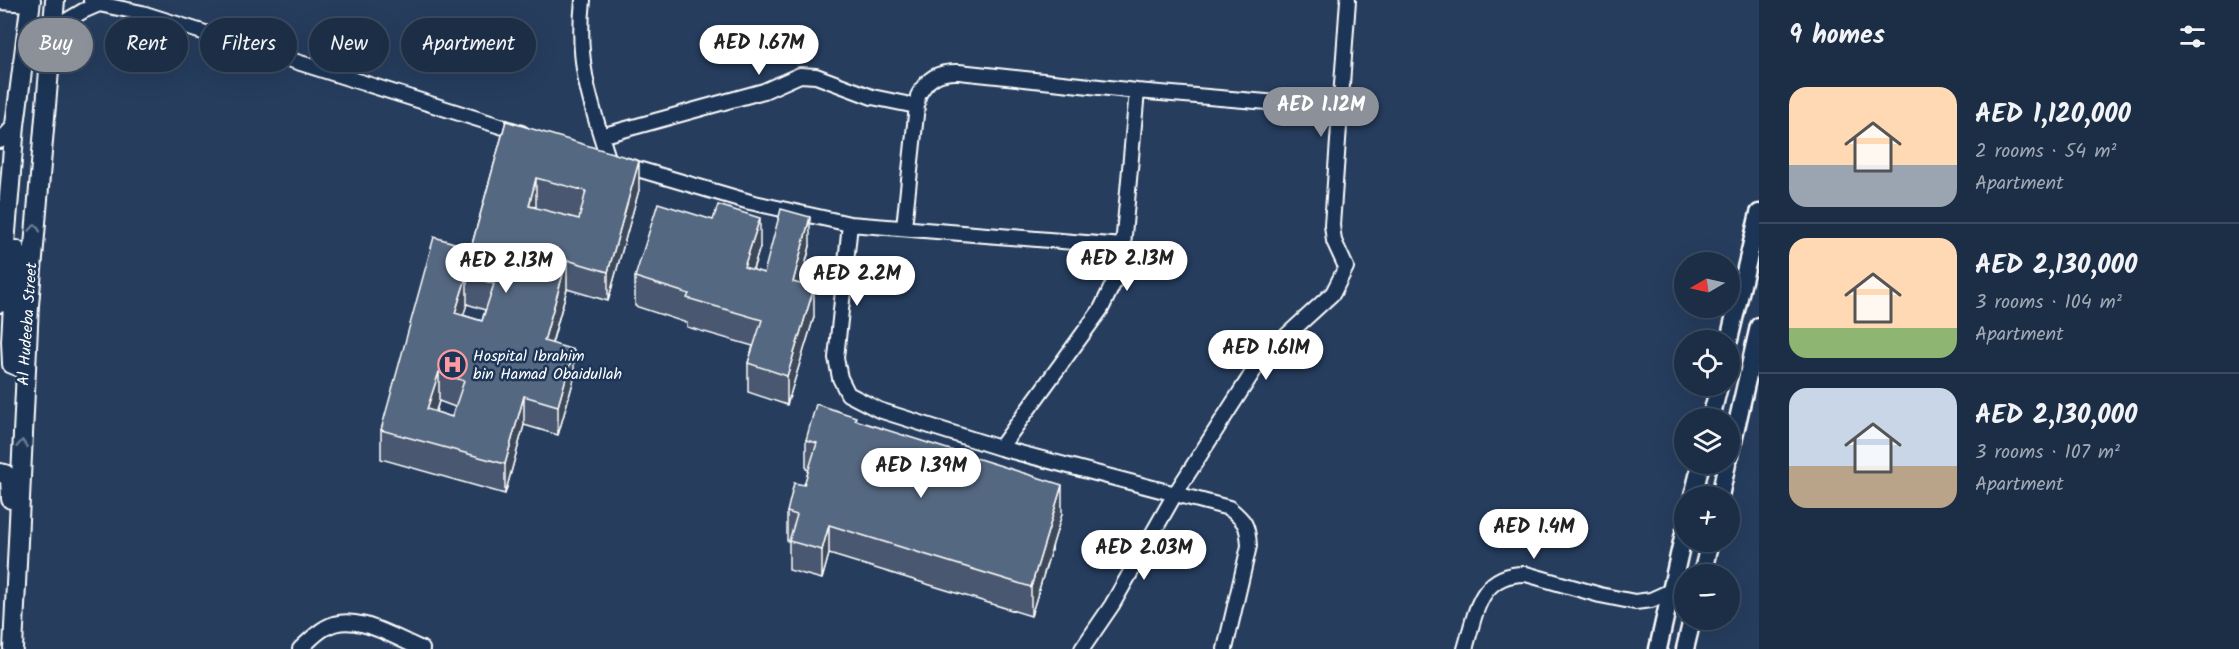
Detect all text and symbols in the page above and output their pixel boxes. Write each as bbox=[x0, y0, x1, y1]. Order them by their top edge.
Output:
text: 9 homes bbox=[1789, 15, 1885, 57]
chip: Buy bbox=[18, 18, 93, 72]
chip: Rent bbox=[105, 18, 188, 72]
chip: Filters bbox=[200, 18, 297, 72]
chip: New bbox=[309, 18, 389, 72]
chip: Apartment bbox=[401, 18, 536, 72]
icon: filters bbox=[2176, 20, 2209, 53]
pin: AED 1.67M bbox=[690, 25, 828, 76]
text: AED 1.67M bbox=[714, 28, 804, 60]
pin: AED 1.12M bbox=[1252, 87, 1390, 138]
text: AED 1.12M bbox=[1277, 90, 1365, 122]
text: AED 1,120,000 bbox=[1975, 94, 2131, 136]
icon: home bbox=[1837, 111, 1909, 183]
text: 2 rooms · 54 m² bbox=[1975, 136, 2116, 168]
text: Apartment bbox=[1975, 168, 2064, 200]
one-way arrow bbox=[28, 224, 41, 233]
pin: AED 2.13M bbox=[1058, 241, 1196, 292]
pin: AED 2.13M bbox=[437, 243, 575, 294]
text: AED 2.13M bbox=[1080, 244, 1174, 276]
text: AED 2,130,000 bbox=[1975, 245, 2137, 287]
text: AED 2.13M bbox=[459, 246, 553, 278]
north arrow bbox=[1674, 252, 1740, 318]
map controls bbox=[1674, 252, 1740, 630]
pin: AED 2.2M bbox=[795, 256, 919, 307]
text: AED 2.2M bbox=[813, 259, 901, 291]
street label: Al Hudeeba Street bbox=[11, 261, 45, 387]
icon: home bbox=[1837, 262, 1909, 334]
text: 3 rooms · 104 m² bbox=[1975, 287, 2122, 319]
text: Apartment bbox=[1975, 319, 2064, 351]
pin: AED 1.61M bbox=[1197, 330, 1335, 381]
button: locate bbox=[1674, 330, 1740, 396]
text: AED 1.61M bbox=[1222, 333, 1310, 365]
place label: Hospital Ibrahim bin Hamad Obaidullah bbox=[473, 344, 622, 387]
hospital icon: Hospital Ibrahim bin Hamad Obaidullah bbox=[436, 349, 468, 381]
text: AED 2,130,000 bbox=[1975, 395, 2137, 437]
button: layers bbox=[1674, 408, 1740, 474]
icon: home bbox=[1837, 412, 1909, 484]
text: 3 rooms · 107 m² bbox=[1975, 437, 2120, 469]
one-way arrow bbox=[15, 439, 28, 448]
pin: AED 1.39M bbox=[852, 448, 990, 499]
text: AED 1.39M bbox=[875, 451, 967, 483]
text: Apartment bbox=[1975, 469, 2064, 501]
button: + bbox=[1674, 486, 1740, 552]
pin: AED 1.4M bbox=[1472, 509, 1596, 560]
text: AED 1.4M bbox=[1493, 512, 1575, 544]
pin: AED 2.03M bbox=[1075, 530, 1213, 581]
text: AED 2.03M bbox=[1095, 533, 1193, 565]
button: − bbox=[1674, 564, 1740, 630]

